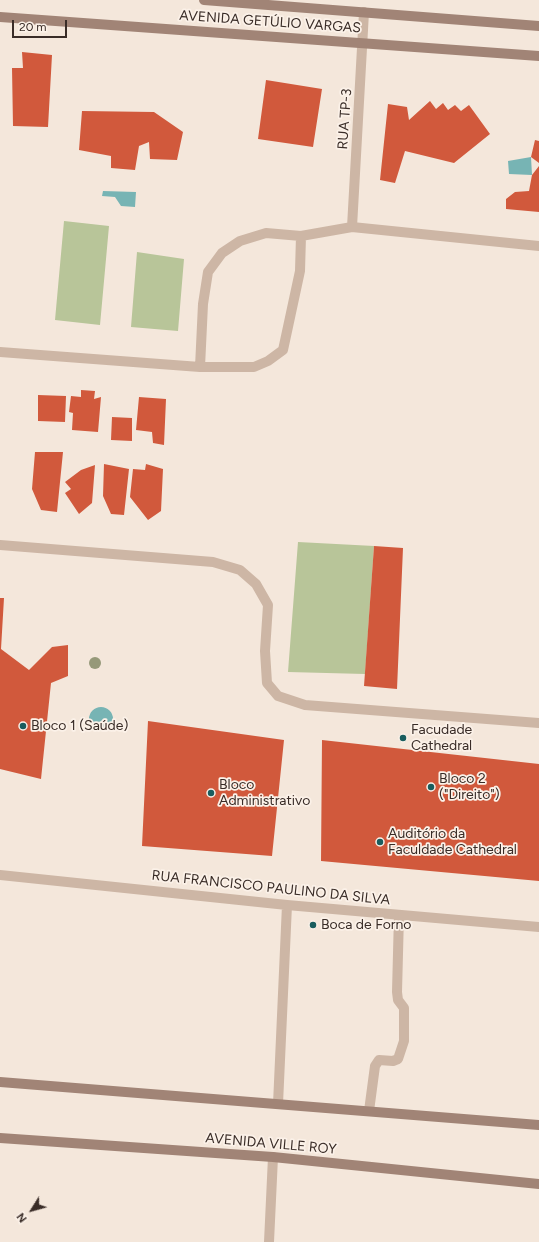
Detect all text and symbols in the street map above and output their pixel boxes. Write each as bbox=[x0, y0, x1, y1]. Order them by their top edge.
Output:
street label: AVENIDA GETÚLIO VARGAS bbox=[179, 7, 361, 37]
scale bar bbox=[14, 12, 69, 38]
text: 20 m bbox=[19, 20, 47, 34]
street label: RUA TP-3 bbox=[334, 88, 356, 150]
place label: Bloco 1 (Saúde) bbox=[31, 718, 128, 734]
marker: Bloco 1 (Saúde) bbox=[18, 721, 28, 731]
place label: Facudade Cathedral bbox=[411, 722, 472, 754]
marker: Facudade Cathedral bbox=[398, 733, 408, 743]
place label: Bloco 2 ("Direito") bbox=[439, 771, 500, 804]
place label: Bloco Administrativo bbox=[219, 777, 310, 810]
marker: Bloco 2 ("Direito") bbox=[426, 782, 436, 792]
marker: Bloco Administrativo bbox=[206, 788, 216, 798]
place label: Auditório da Faculdade Cathedral bbox=[388, 826, 517, 858]
marker: Auditório da Faculdade Cathedral bbox=[375, 837, 385, 847]
street label: RUA FRANCISCO PAULINO DA SILVA bbox=[151, 867, 391, 909]
place label: Boca de Forno bbox=[321, 917, 411, 933]
marker: Boca de Forno bbox=[308, 920, 318, 930]
street label: AVENIDA VILLE ROY bbox=[205, 1130, 337, 1158]
north arrow bbox=[12, 1190, 52, 1230]
text: N bbox=[14, 1210, 30, 1225]

